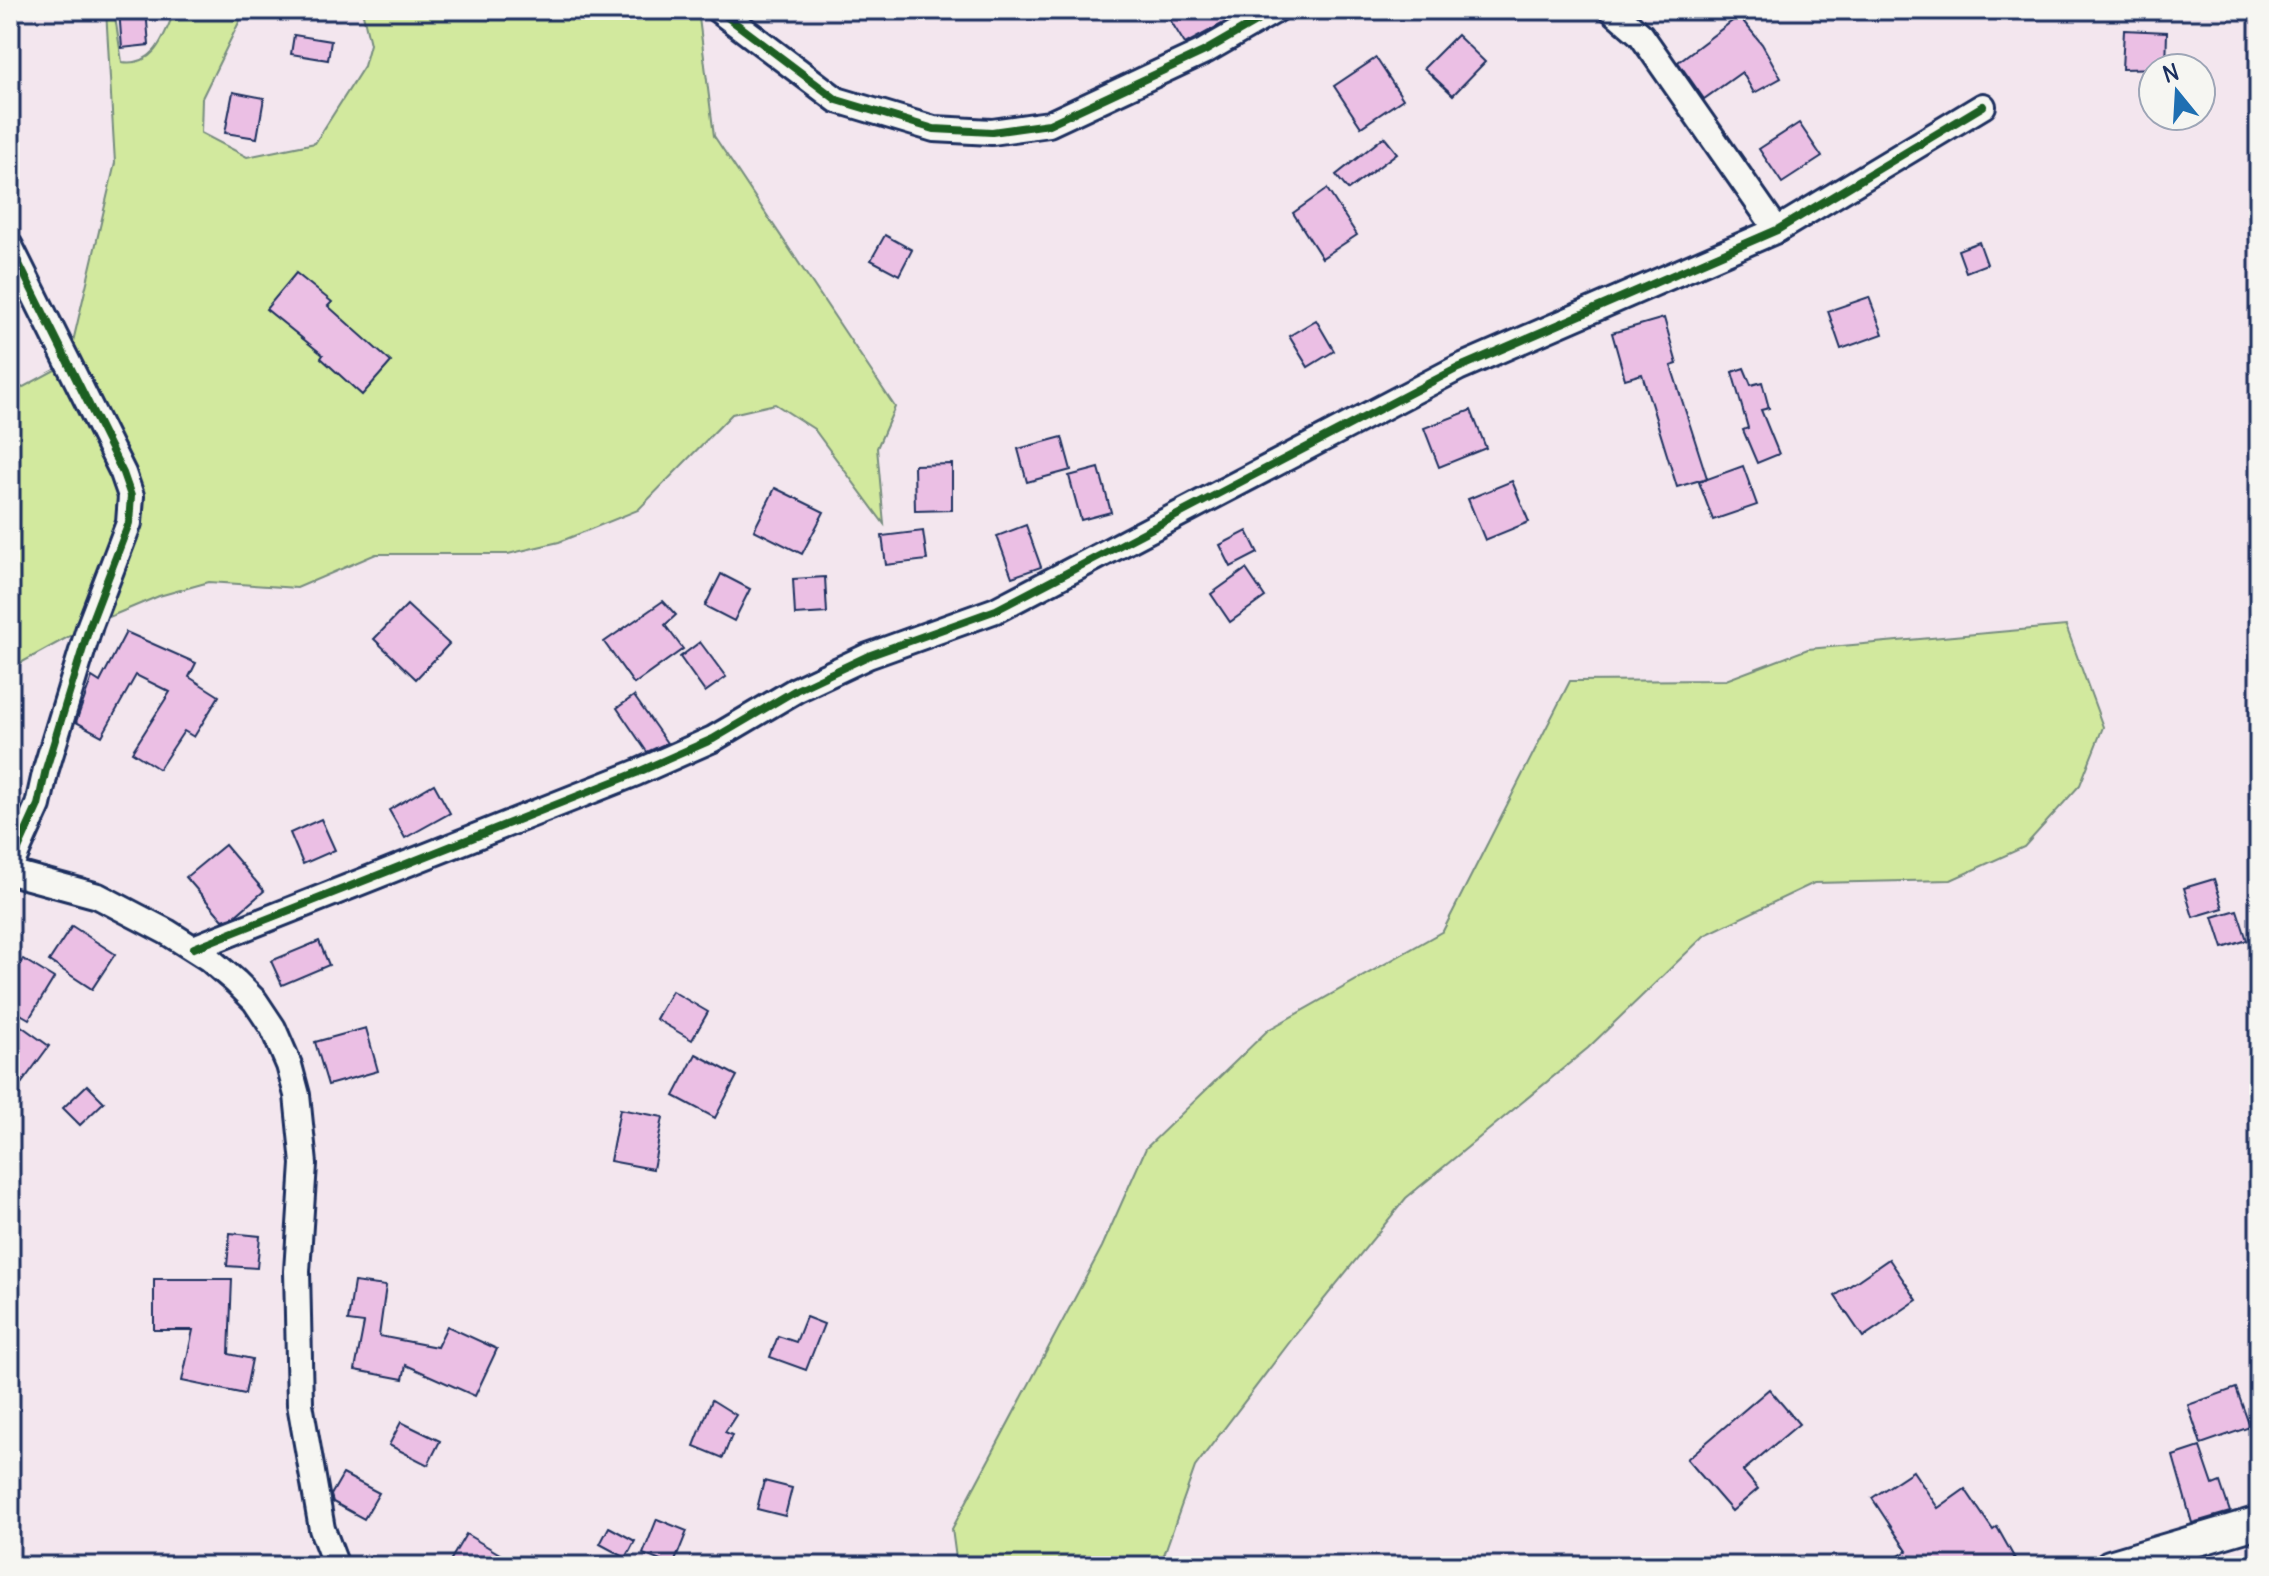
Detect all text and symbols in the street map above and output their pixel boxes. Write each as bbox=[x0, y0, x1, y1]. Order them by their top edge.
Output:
north arrow bbox=[2137, 52, 2217, 132]
text: N bbox=[2159, 57, 2182, 89]

